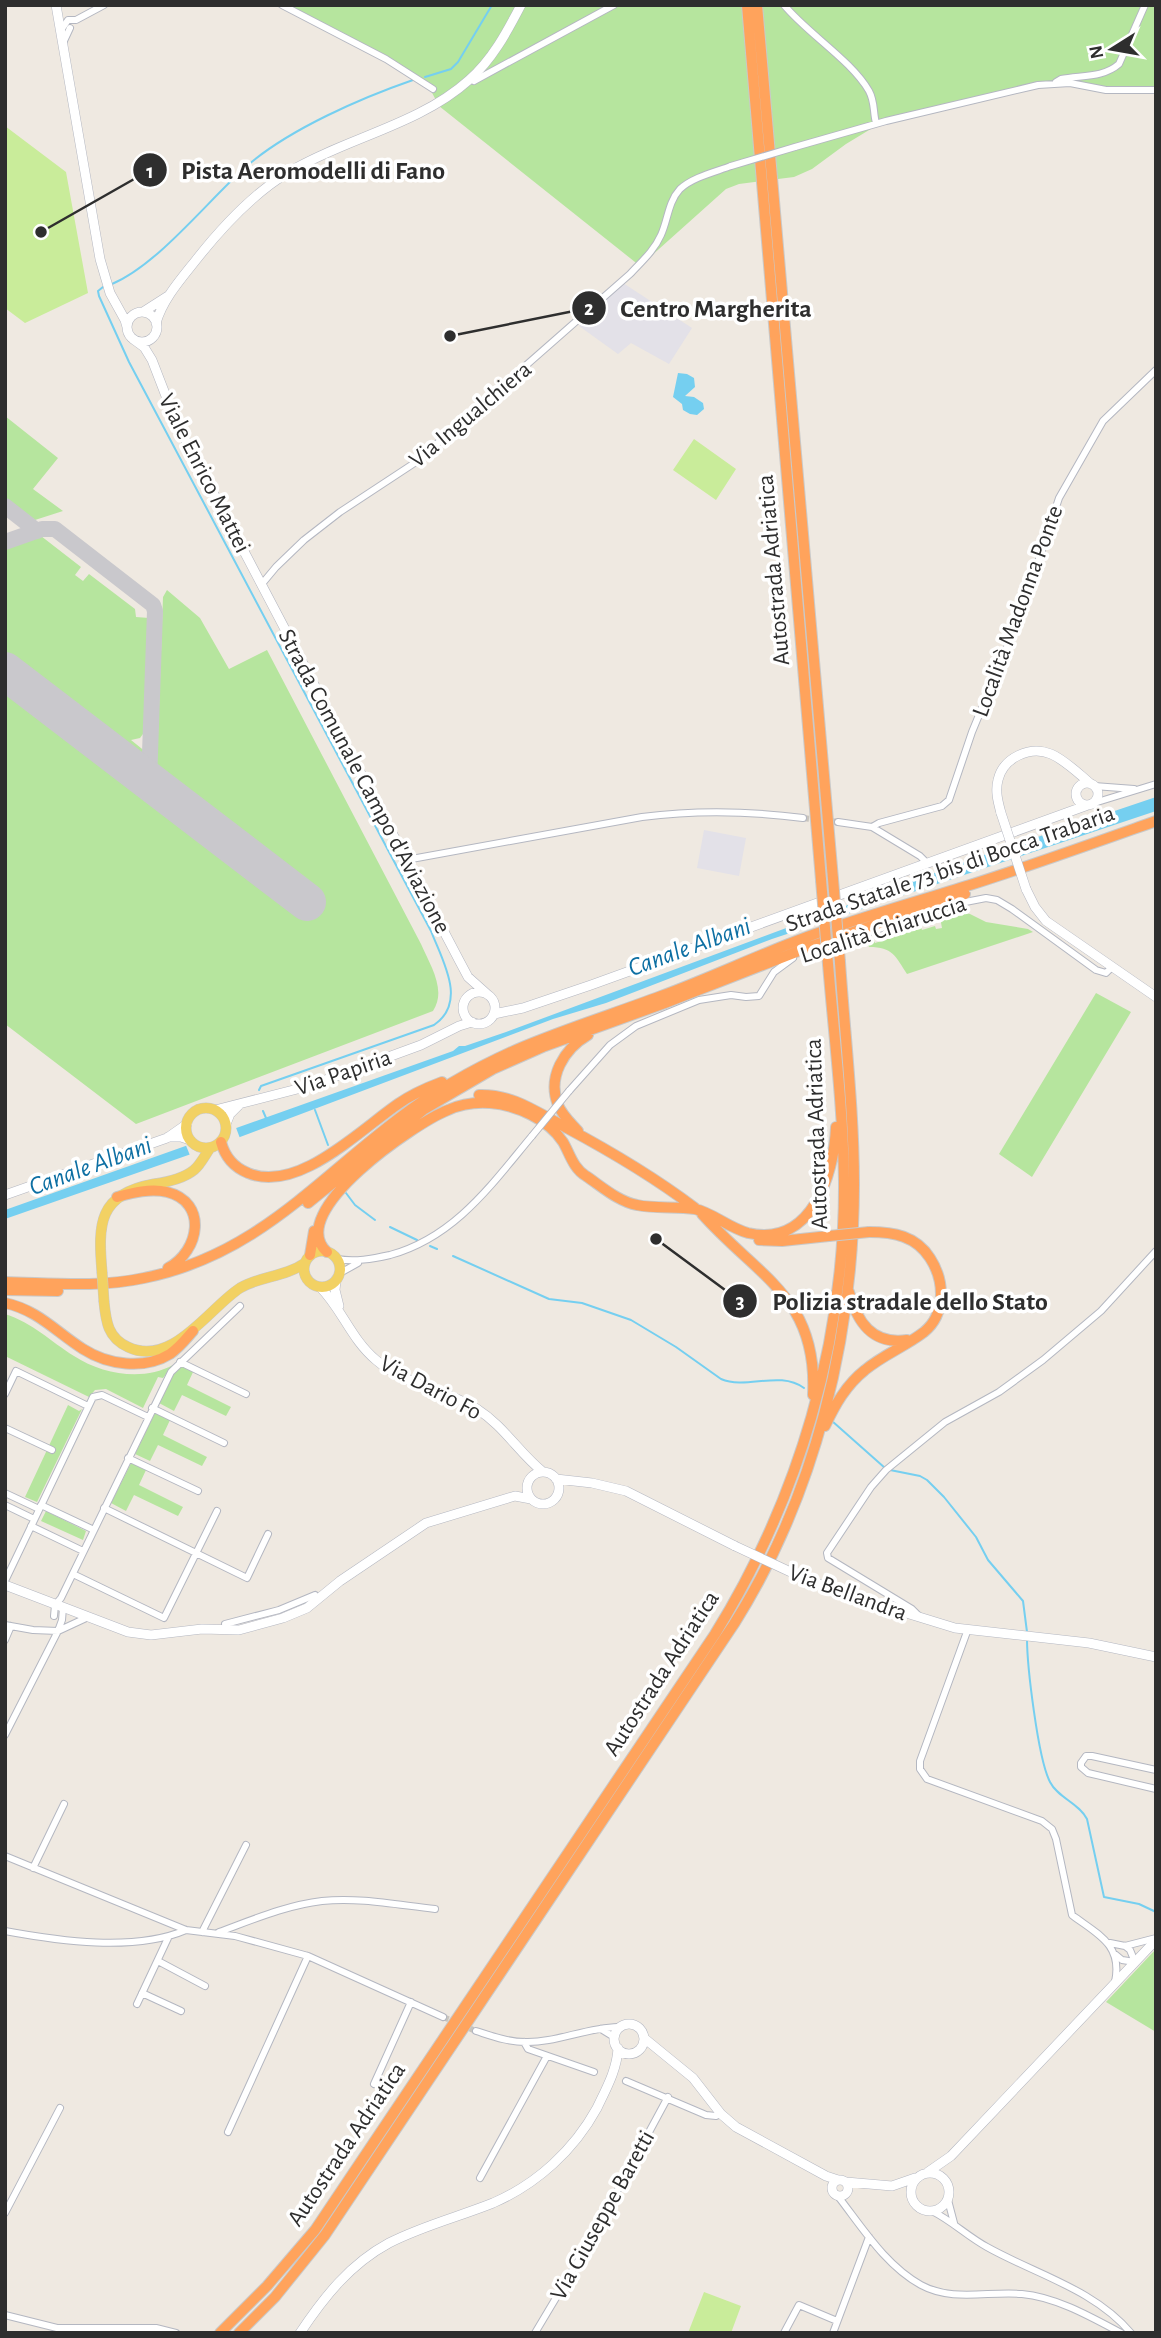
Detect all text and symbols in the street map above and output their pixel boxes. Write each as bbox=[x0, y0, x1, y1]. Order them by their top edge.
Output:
north arrow bbox=[1077, 14, 1147, 84]
text: N bbox=[1086, 44, 1107, 60]
callout: Pista Aeromodelli di Fano bbox=[132, 147, 460, 194]
text: Pista Aeromodelli di Fano bbox=[181, 158, 445, 184]
text: 1 bbox=[146, 161, 154, 182]
callout: Centro Margherita bbox=[571, 285, 826, 332]
text: Centro Margherita bbox=[620, 296, 812, 322]
text: 2 bbox=[584, 298, 594, 319]
street label: Via Ingualchiera bbox=[405, 357, 536, 473]
street label: Viale Enrico Mattei bbox=[154, 390, 255, 557]
street label: Autostrada Adriatica bbox=[754, 474, 794, 666]
street label: Località Madonna Ponte bbox=[969, 502, 1067, 720]
street label: Strada Comunale Campo d'Aviazione bbox=[274, 625, 455, 938]
street label: Strada Statale 73 bis di Bocca Trabaria bbox=[783, 801, 1118, 937]
street label: Località Chiaruccia bbox=[797, 892, 969, 968]
water label: Canale Albani bbox=[625, 913, 754, 981]
street label: Autostrada Adriatica bbox=[802, 1038, 832, 1230]
street label: Via Papiria bbox=[292, 1045, 395, 1101]
water label: Canale Albani bbox=[26, 1132, 155, 1200]
callout: Polizia stradale dello Stato bbox=[723, 1277, 1061, 1324]
text: Polizia stradale dello Stato bbox=[772, 1289, 1048, 1315]
text: 3 bbox=[735, 1291, 745, 1312]
street label: Via Dario Fo bbox=[376, 1351, 485, 1425]
street label: Via Bellandra bbox=[785, 1560, 910, 1625]
street label: Autostrada Adriatica bbox=[600, 1587, 724, 1760]
street label: Autostrada Adriatica bbox=[283, 2059, 410, 2231]
street label: Via Giuseppe Baretti bbox=[546, 2127, 659, 2304]

